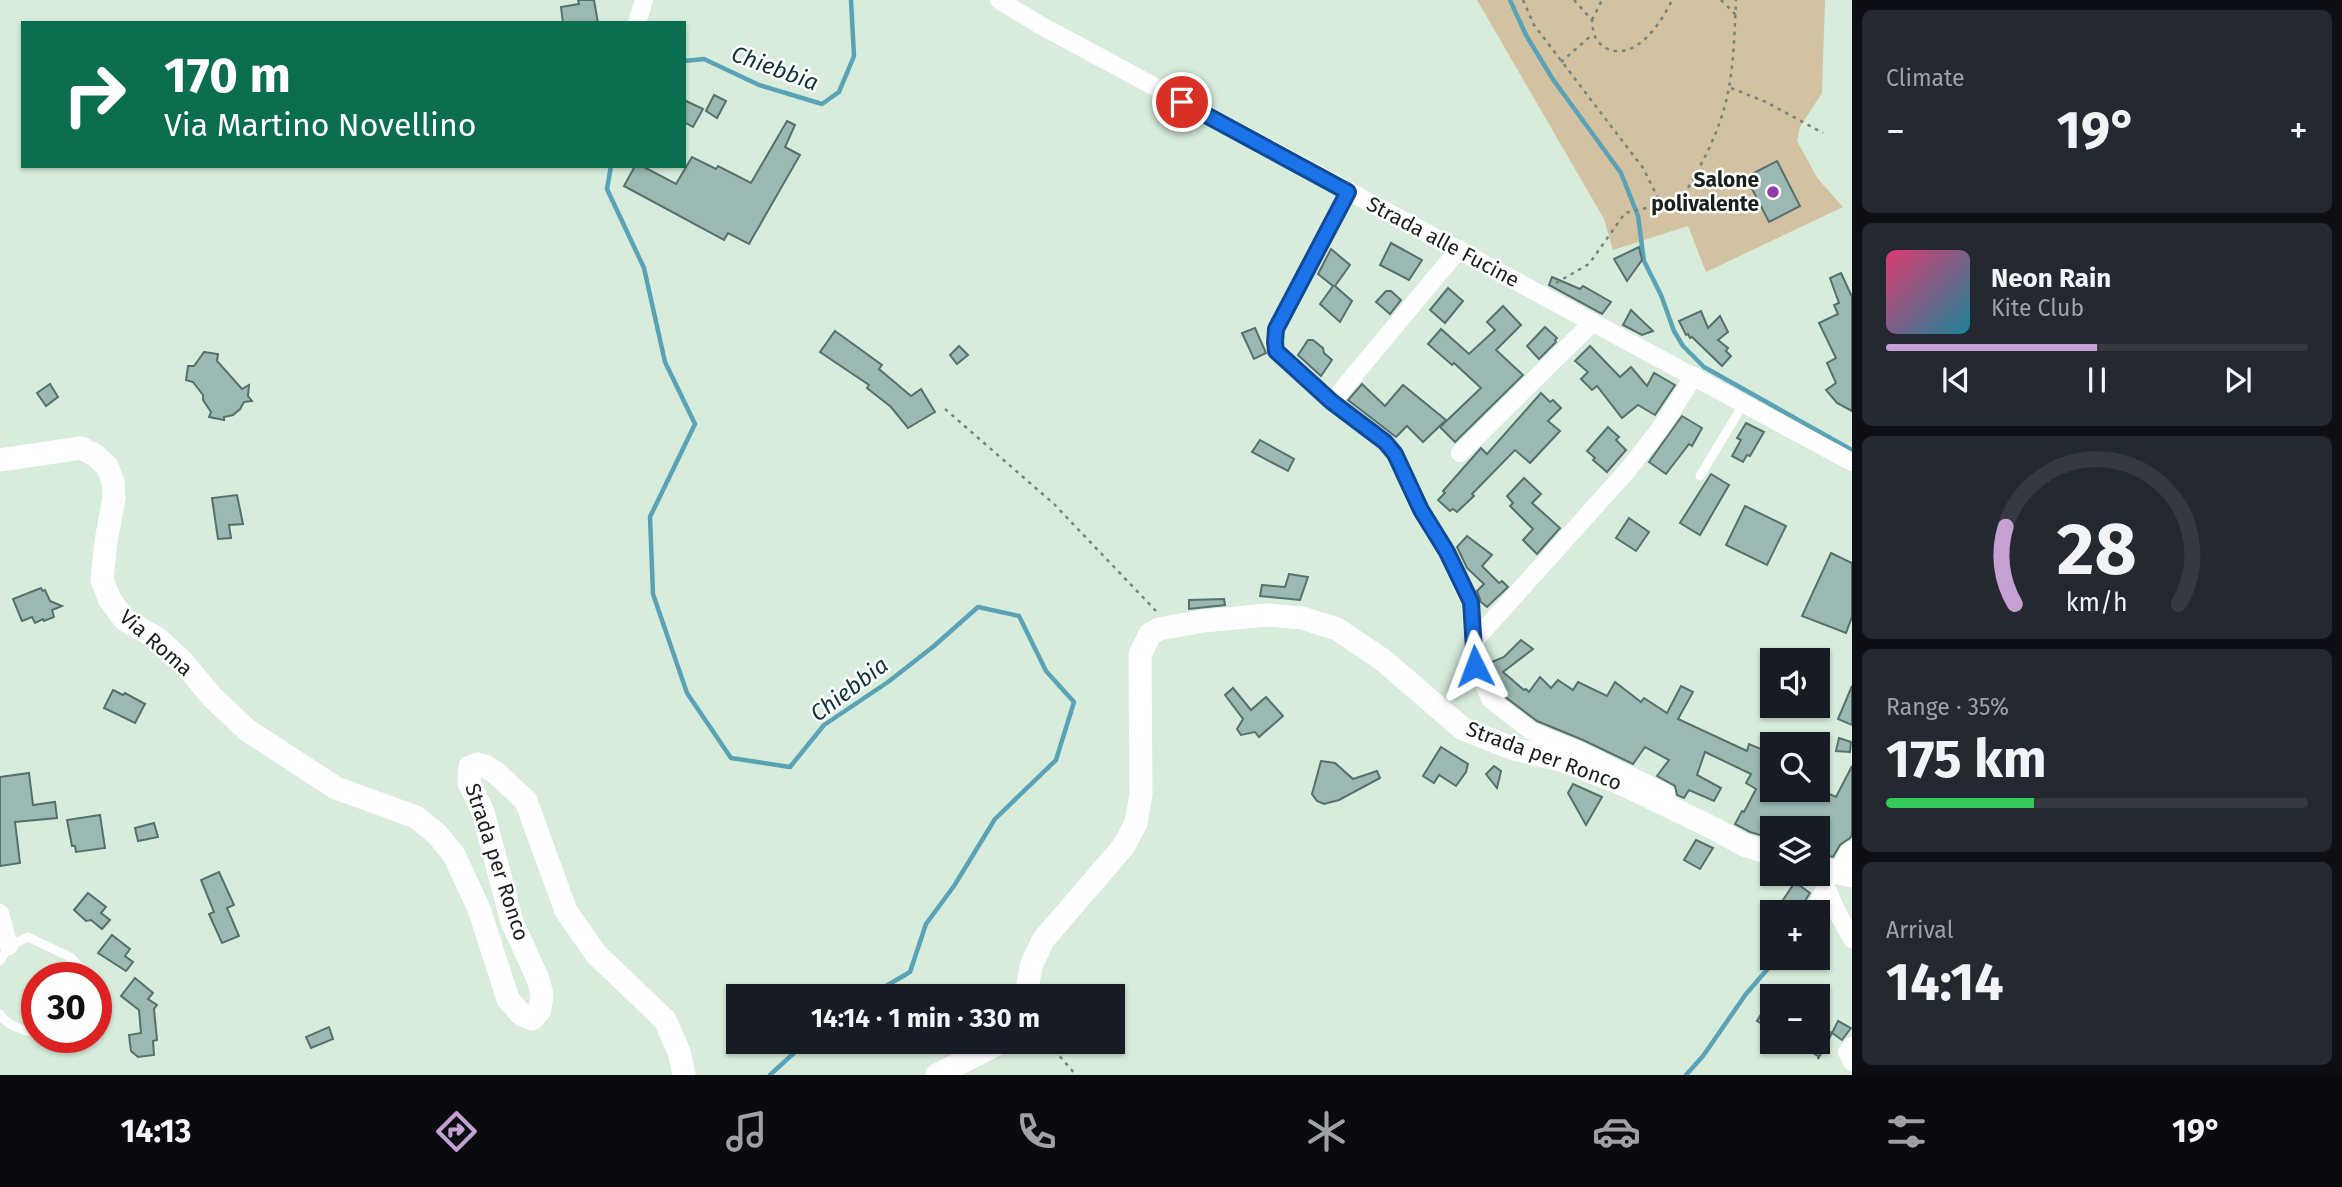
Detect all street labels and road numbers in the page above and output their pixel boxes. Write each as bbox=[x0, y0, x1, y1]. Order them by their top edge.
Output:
street label: Strada alle Fucine bbox=[1362, 191, 1524, 293]
street label: Via Roma bbox=[114, 604, 198, 682]
street label: Strada per Ronco bbox=[1463, 716, 1625, 796]
street label: Strada per Ronco bbox=[459, 780, 535, 944]

